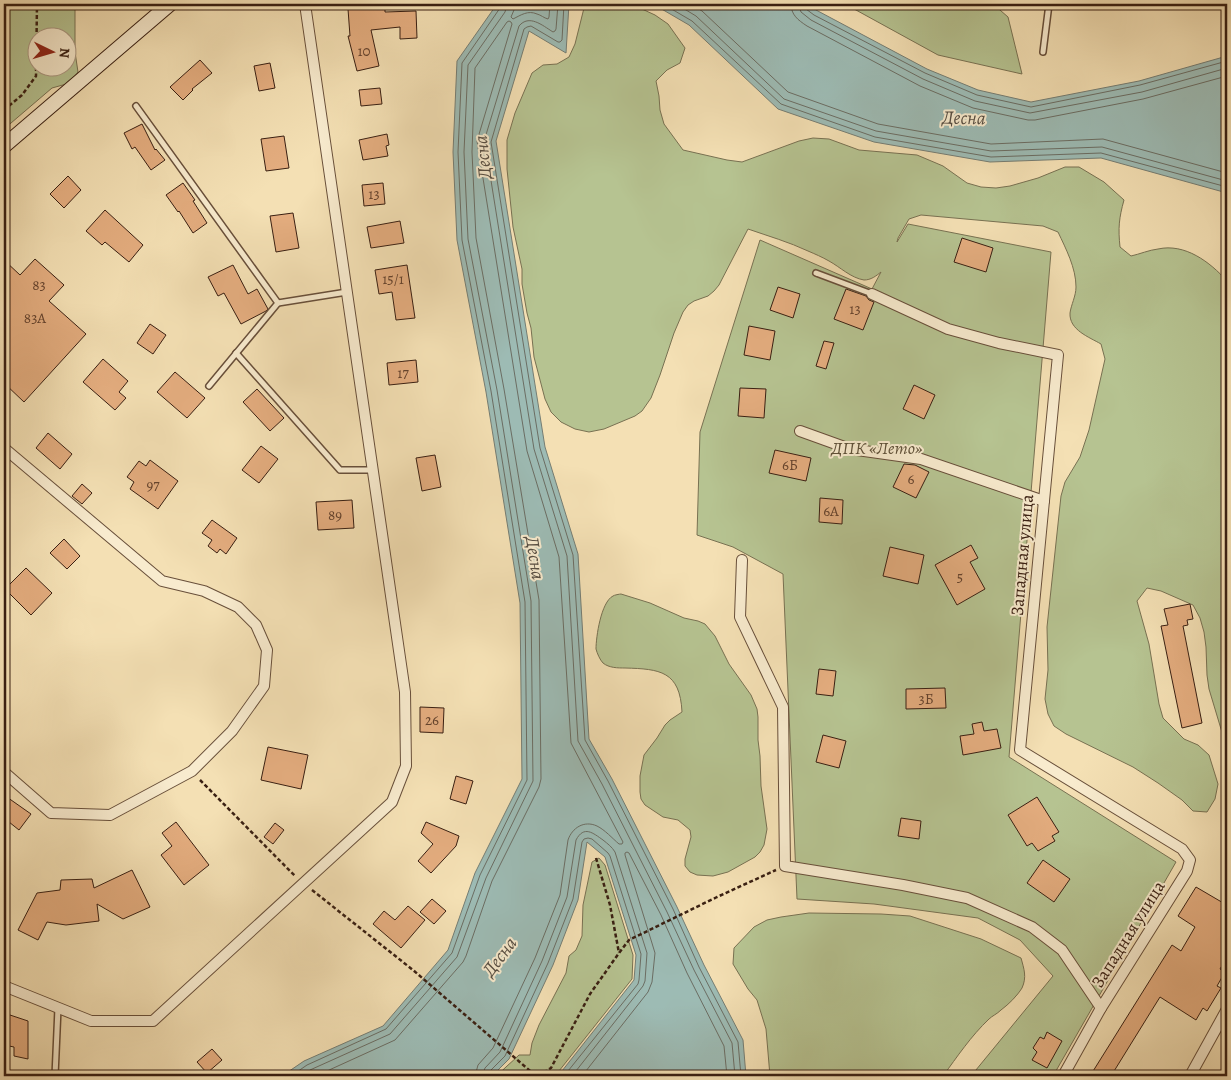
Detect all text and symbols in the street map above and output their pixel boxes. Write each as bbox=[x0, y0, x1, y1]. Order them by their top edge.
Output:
north arrow bbox=[28, 28, 78, 78]
house number: 10 bbox=[357, 41, 371, 61]
text: N bbox=[55, 47, 74, 59]
water label: Десна bbox=[940, 105, 986, 131]
water label: Десна bbox=[468, 134, 498, 182]
house number: 13 bbox=[368, 184, 380, 204]
house number: 15/1 bbox=[382, 269, 404, 289]
house number: 83 bbox=[32, 275, 46, 295]
house number: 13 bbox=[849, 299, 861, 319]
house number: 83А bbox=[24, 308, 46, 328]
house number: 17 bbox=[397, 363, 409, 383]
park label: ДПК «Лето» bbox=[830, 436, 923, 460]
house number: 6Б bbox=[782, 455, 798, 475]
house number: 6 bbox=[908, 469, 915, 489]
house number: 97 bbox=[146, 475, 160, 495]
street label: Западная улица bbox=[1005, 492, 1039, 617]
house number: 6А bbox=[823, 501, 839, 521]
house number: 89 bbox=[328, 505, 342, 525]
water label: Десна bbox=[518, 533, 551, 582]
house number: 5 bbox=[957, 567, 963, 587]
house number: 3Б bbox=[918, 689, 934, 709]
house number: 26 bbox=[425, 710, 439, 730]
street label: Западная улица bbox=[1085, 875, 1171, 992]
water label: Десна bbox=[475, 931, 523, 983]

